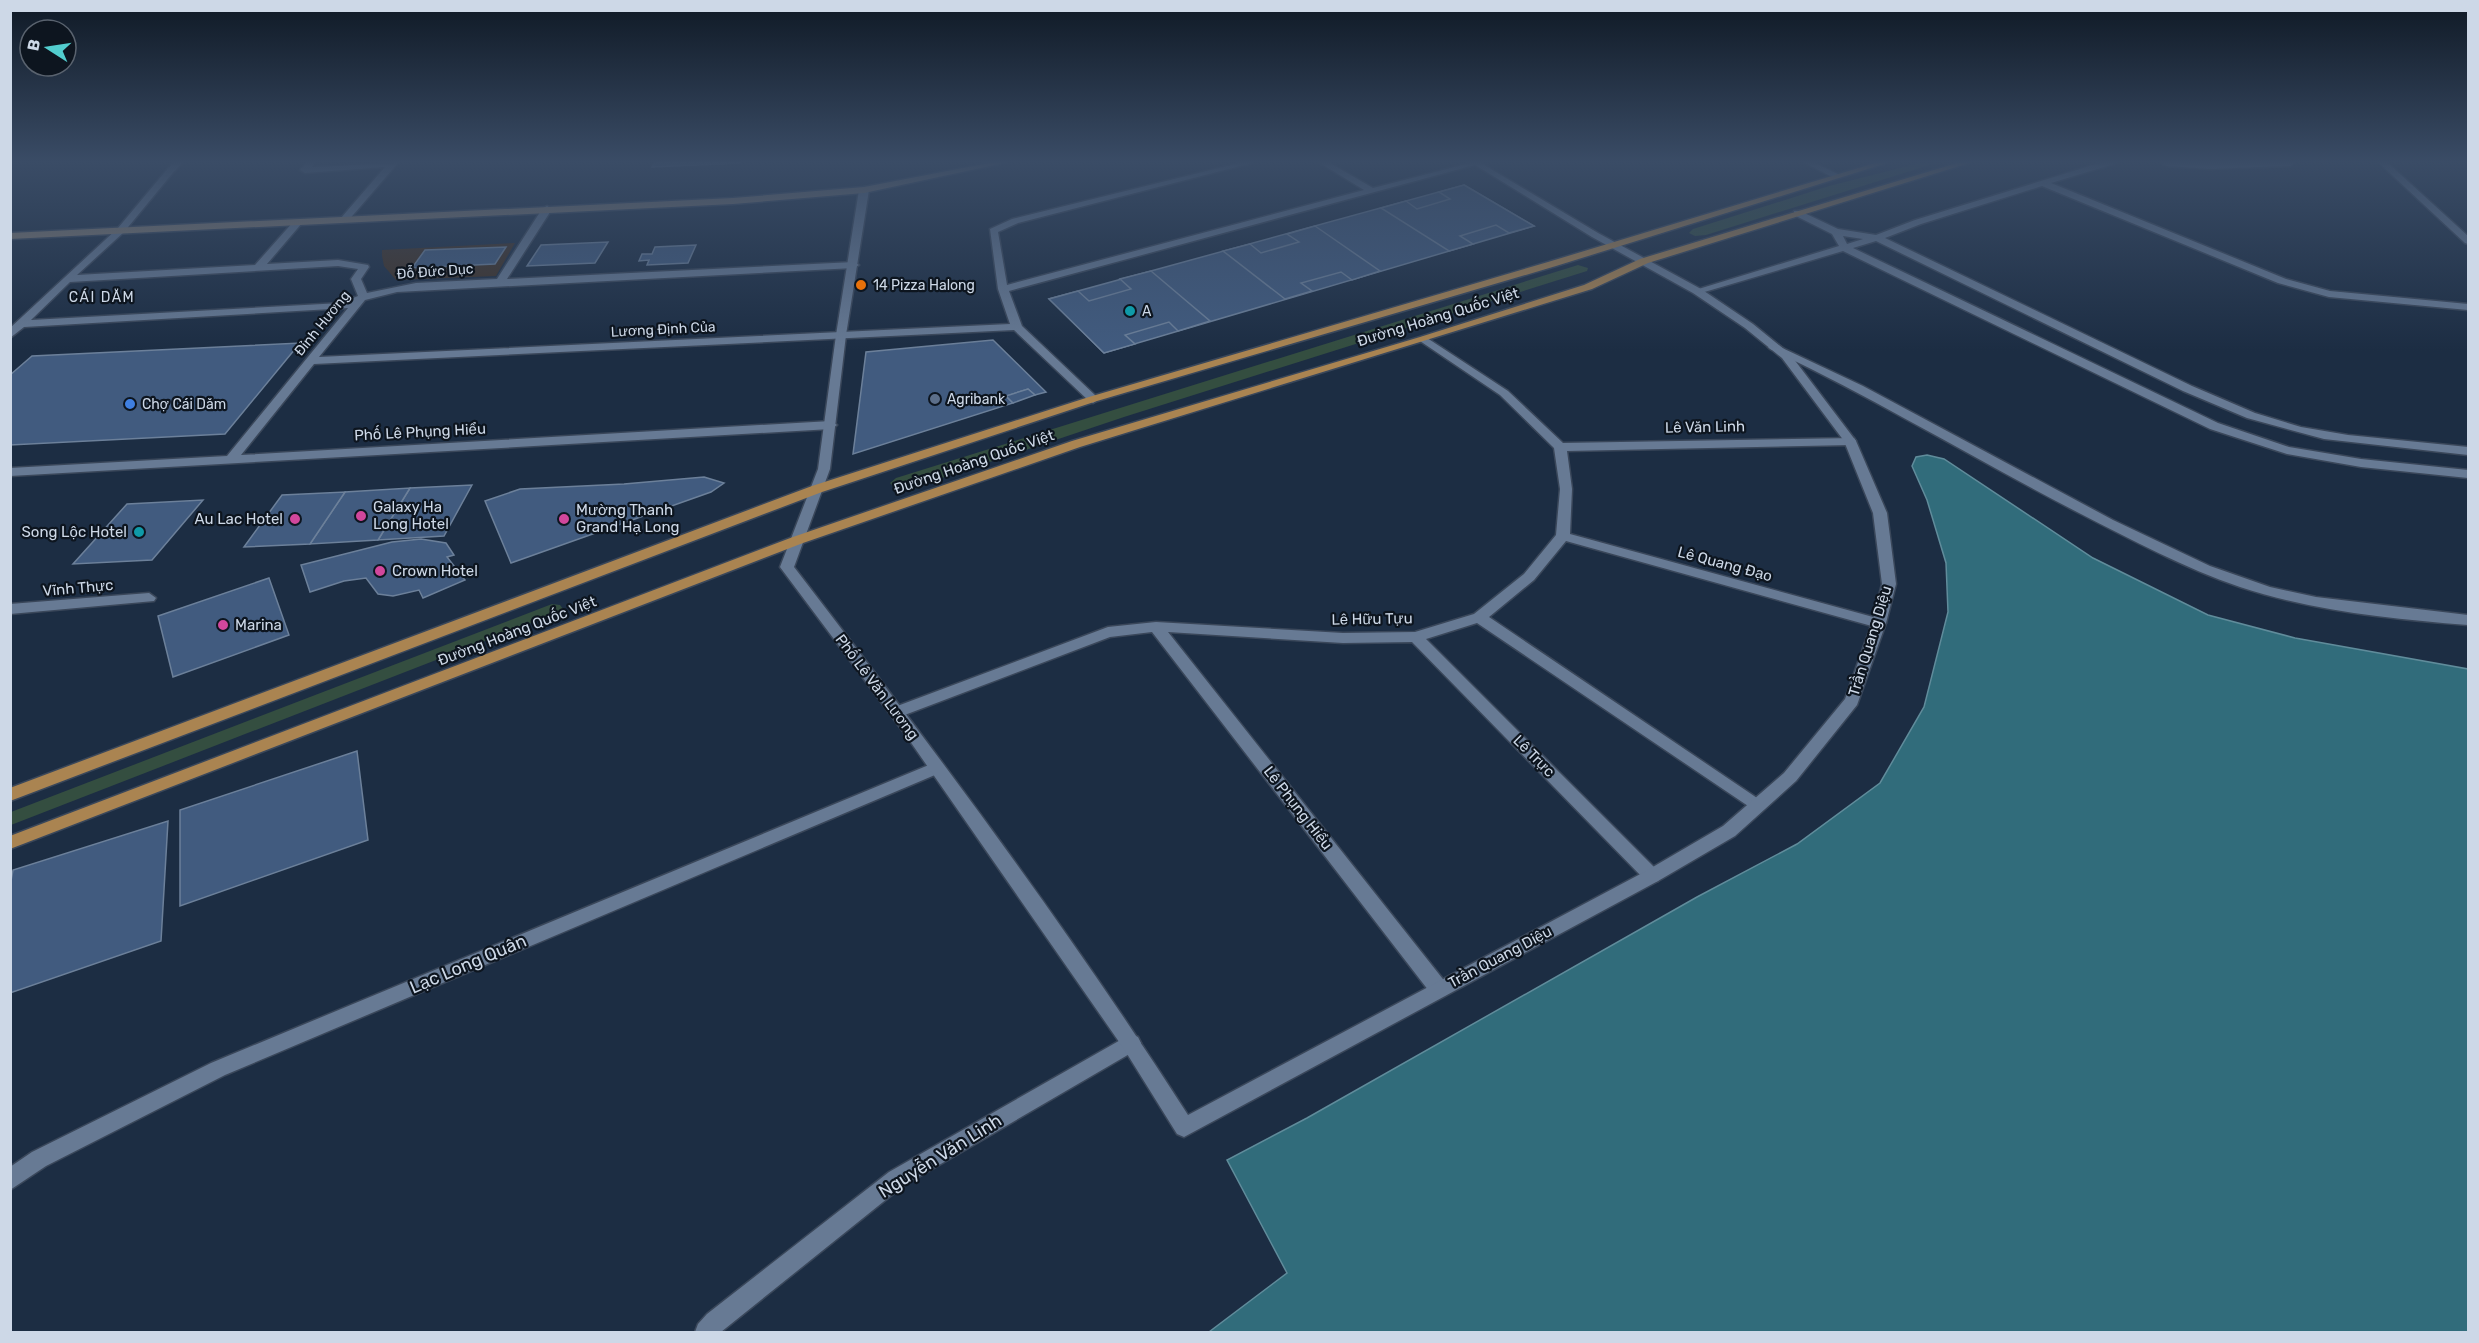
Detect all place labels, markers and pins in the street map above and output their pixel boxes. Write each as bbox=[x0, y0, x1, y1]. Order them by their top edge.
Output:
place label: 14 Pizza Halong bbox=[873, 277, 975, 294]
marker: 14 Pizza Halong bbox=[854, 278, 868, 292]
place label: A bbox=[1142, 303, 1152, 320]
marker: A bbox=[1123, 304, 1137, 318]
place label: Agribank bbox=[947, 391, 1006, 408]
marker: Agribank bbox=[928, 392, 942, 406]
place label: Chợ Cái Dăm bbox=[142, 396, 226, 413]
marker: Chợ Cái Dăm bbox=[123, 397, 137, 411]
place label: Galaxy Ha Long Hotel bbox=[373, 498, 449, 533]
place label: Mường Thanh Grand Hạ Long bbox=[576, 501, 679, 536]
marker: Galaxy Ha Long Hotel bbox=[354, 509, 368, 523]
place label: Au Lac Hotel bbox=[195, 510, 283, 528]
marker: Au Lac Hotel bbox=[288, 512, 302, 526]
marker: Mường Thanh Grand Hạ Long bbox=[557, 512, 571, 526]
place label: Song Lộc Hotel bbox=[21, 523, 127, 541]
marker: Song Lộc Hotel bbox=[132, 525, 146, 539]
place label: Crown Hotel bbox=[392, 562, 478, 580]
marker: Crown Hotel bbox=[373, 564, 387, 578]
place label: Marina bbox=[235, 616, 282, 634]
marker: Marina bbox=[216, 618, 230, 632]

